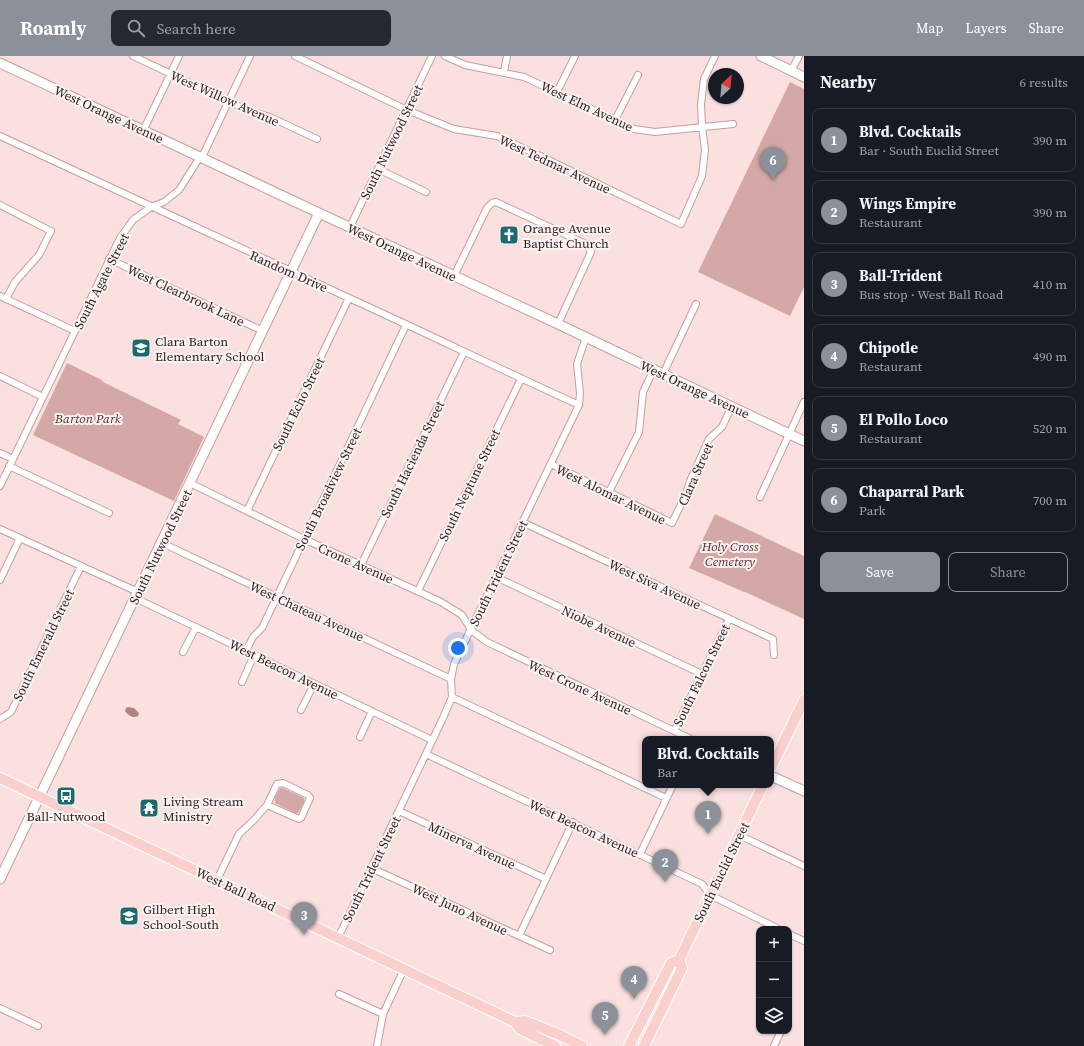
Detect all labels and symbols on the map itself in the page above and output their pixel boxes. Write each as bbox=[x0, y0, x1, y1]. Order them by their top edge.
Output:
street label: West Willow Avenue bbox=[168, 67, 282, 130]
north arrow bbox=[708, 68, 744, 104]
street label: West Elm Avenue bbox=[538, 78, 636, 135]
street label: South Nutwood Street bbox=[356, 81, 427, 202]
street label: West Orange Avenue bbox=[51, 82, 167, 147]
street label: West Tedmar Avenue bbox=[496, 131, 614, 198]
pin: 6 bbox=[760, 147, 786, 180]
street label: West Orange Avenue bbox=[344, 220, 460, 285]
place label: Orange Avenue Baptist Church bbox=[523, 220, 611, 252]
church icon: Orange Avenue Baptist Church bbox=[498, 224, 520, 246]
street label: South Agate Street bbox=[70, 230, 133, 332]
street label: Random Drive bbox=[247, 247, 331, 296]
street label: West Clearbrook Lane bbox=[124, 261, 248, 330]
place label: Clara Barton Elementary School bbox=[155, 333, 264, 365]
school or university icon: Clara Barton Elementary School bbox=[130, 337, 152, 359]
street label: South Echo Street bbox=[268, 354, 329, 454]
street label: West Orange Avenue bbox=[637, 357, 753, 422]
street label: South Hacienda Street bbox=[377, 397, 449, 521]
park label: Barton Park bbox=[54, 410, 122, 427]
street label: South Broadview Street bbox=[291, 424, 366, 553]
street label: South Neptune Street bbox=[435, 426, 504, 544]
street label: Clara Street bbox=[674, 439, 717, 508]
street label: West Alomar Avenue bbox=[553, 460, 669, 529]
street label: South Nutwood Street bbox=[125, 486, 196, 607]
street label: South Trident Street bbox=[465, 517, 532, 629]
park label: Holy Cross Cemetery bbox=[701, 538, 759, 570]
street label: Crone Avenue bbox=[315, 539, 397, 588]
street label: West Siva Avenue bbox=[606, 556, 704, 613]
street label: West Chateau Avenue bbox=[247, 577, 367, 646]
street label: South Emerald Street bbox=[9, 586, 78, 704]
street label: Niobe Avenue bbox=[559, 602, 639, 651]
street label: South Falcon Street bbox=[669, 621, 734, 729]
street label: West Beacon Avenue bbox=[226, 636, 342, 703]
your location bbox=[448, 638, 468, 658]
street label: West Crone Avenue bbox=[525, 656, 634, 719]
bus stop icon: Ball-Nutwood bbox=[55, 785, 77, 807]
place label: Living Stream Ministry bbox=[163, 793, 244, 825]
street label: West Beacon Avenue bbox=[526, 796, 642, 862]
temple icon: Living Stream Ministry bbox=[138, 797, 160, 819]
pin: 1 bbox=[695, 801, 721, 834]
place label: Ball-Nutwood bbox=[26, 808, 106, 825]
street label: South Trident Street bbox=[338, 813, 405, 925]
street label: Minerva Avenue bbox=[425, 818, 519, 873]
street label: South Euclid Street bbox=[690, 819, 753, 925]
pin: 2 bbox=[652, 849, 678, 882]
street label: West Ball Road bbox=[193, 864, 279, 916]
street label: West Juno Avenue bbox=[409, 880, 511, 939]
place label: Gilbert High School-South bbox=[143, 901, 219, 933]
pin: 3 bbox=[291, 902, 317, 935]
school or university icon: Gilbert High School-South bbox=[118, 905, 140, 927]
pin: 4 bbox=[621, 966, 647, 999]
pin: 5 bbox=[592, 1002, 618, 1035]

